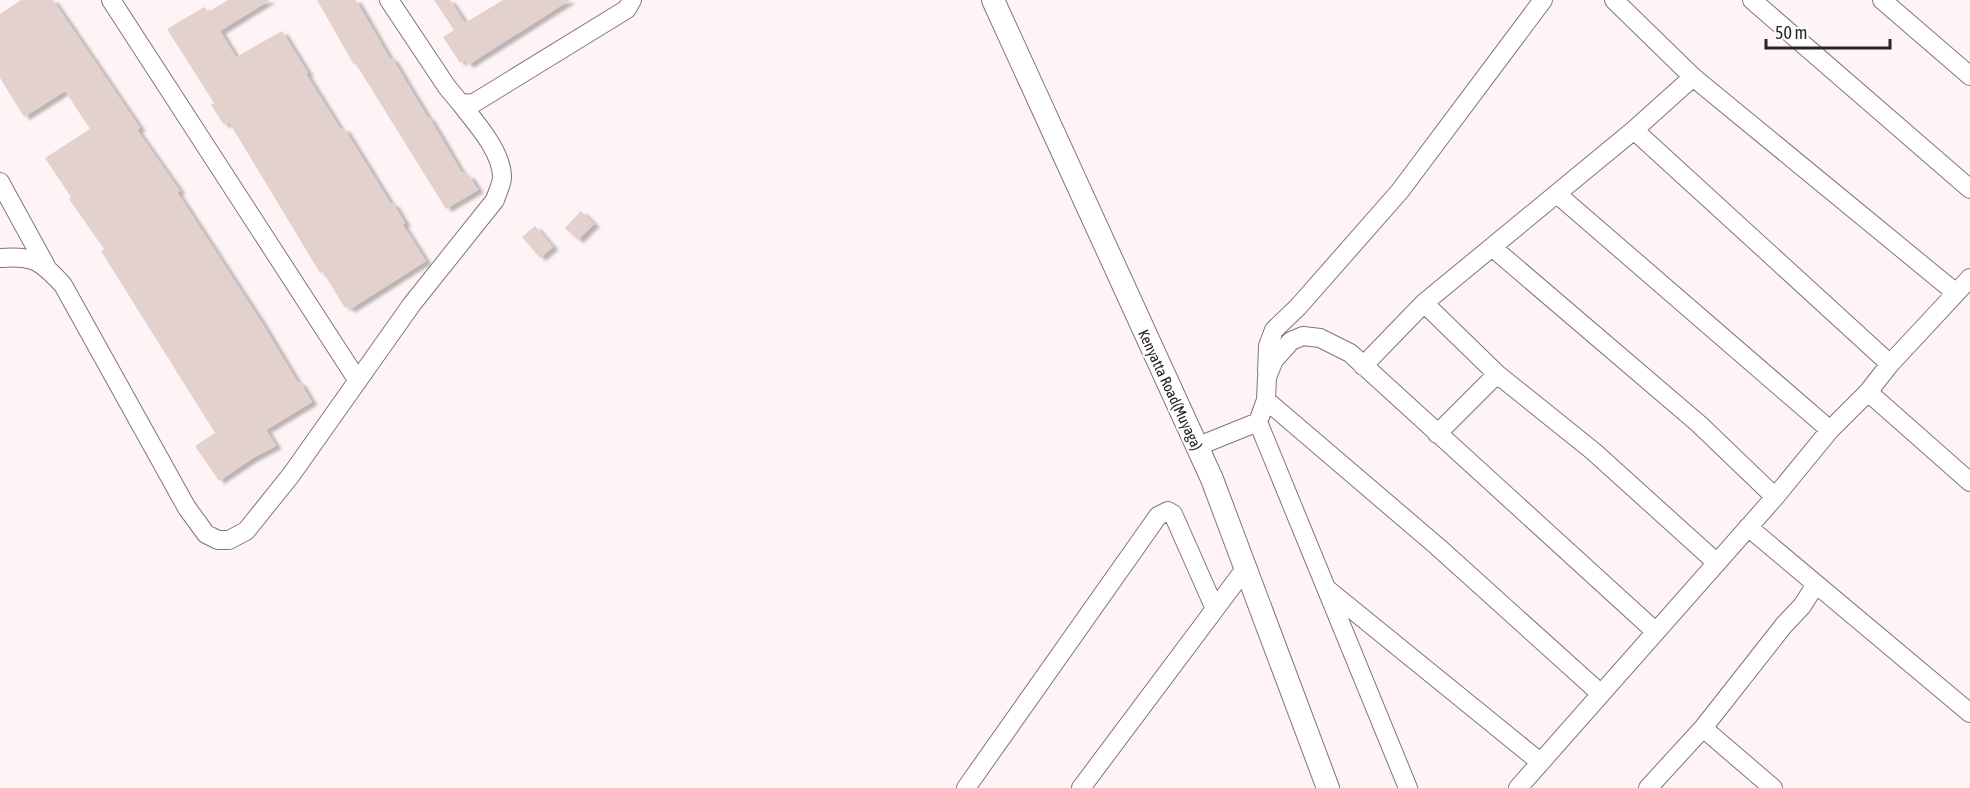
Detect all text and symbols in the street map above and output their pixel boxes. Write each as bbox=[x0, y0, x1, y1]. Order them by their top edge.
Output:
scale bar bbox=[1766, 12, 1890, 50]
text: 50 m bbox=[1775, 22, 1807, 43]
street label: Kenyatta Road(Muyaga) bbox=[1135, 327, 1206, 453]

